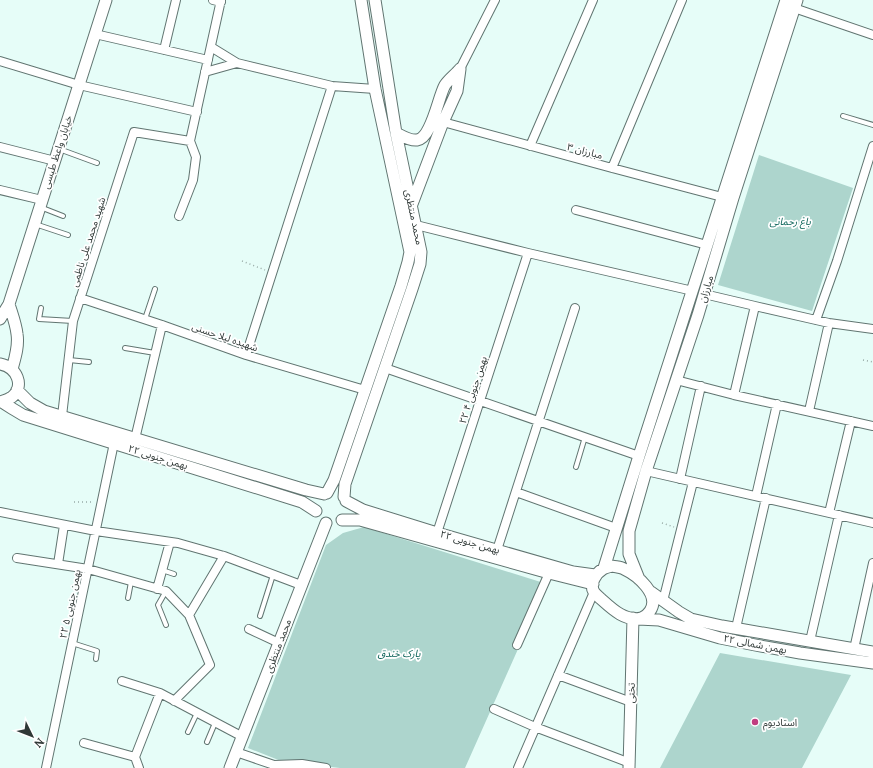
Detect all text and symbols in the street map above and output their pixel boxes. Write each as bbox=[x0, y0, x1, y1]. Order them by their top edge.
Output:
street label: خیابان واعظ طبسی bbox=[39, 114, 75, 190]
street label: مبارزان ۳ bbox=[566, 140, 604, 162]
street label: محمد منتظری bbox=[402, 188, 426, 246]
street label: شهید محمد علی ناظمی bbox=[67, 195, 109, 288]
park label: باغ رحمانی bbox=[769, 215, 811, 229]
street label: مبارزان bbox=[696, 274, 716, 304]
street label: شهیده لیلا حسنی bbox=[190, 320, 260, 354]
street label: ۲۲ بهمن جنوبی ۴ bbox=[456, 354, 490, 425]
street label: ۲۲ بهمن جنوبی bbox=[127, 442, 190, 472]
street label: ۲۲ بهمن جنوبی bbox=[439, 527, 502, 557]
street label: ۲۲ بهمن جنوبی ۵ bbox=[56, 568, 84, 640]
street label: محمد منتظری bbox=[262, 617, 294, 675]
street label: ۲۲ بهمن شمالی bbox=[722, 632, 788, 657]
park label: پارک خندق bbox=[378, 647, 420, 660]
street label: تختی bbox=[624, 683, 638, 703]
north arrow bbox=[12, 716, 52, 756]
place label: استادیوم bbox=[763, 716, 797, 731]
marker: استادیوم bbox=[750, 717, 760, 727]
text: N bbox=[31, 735, 47, 751]

